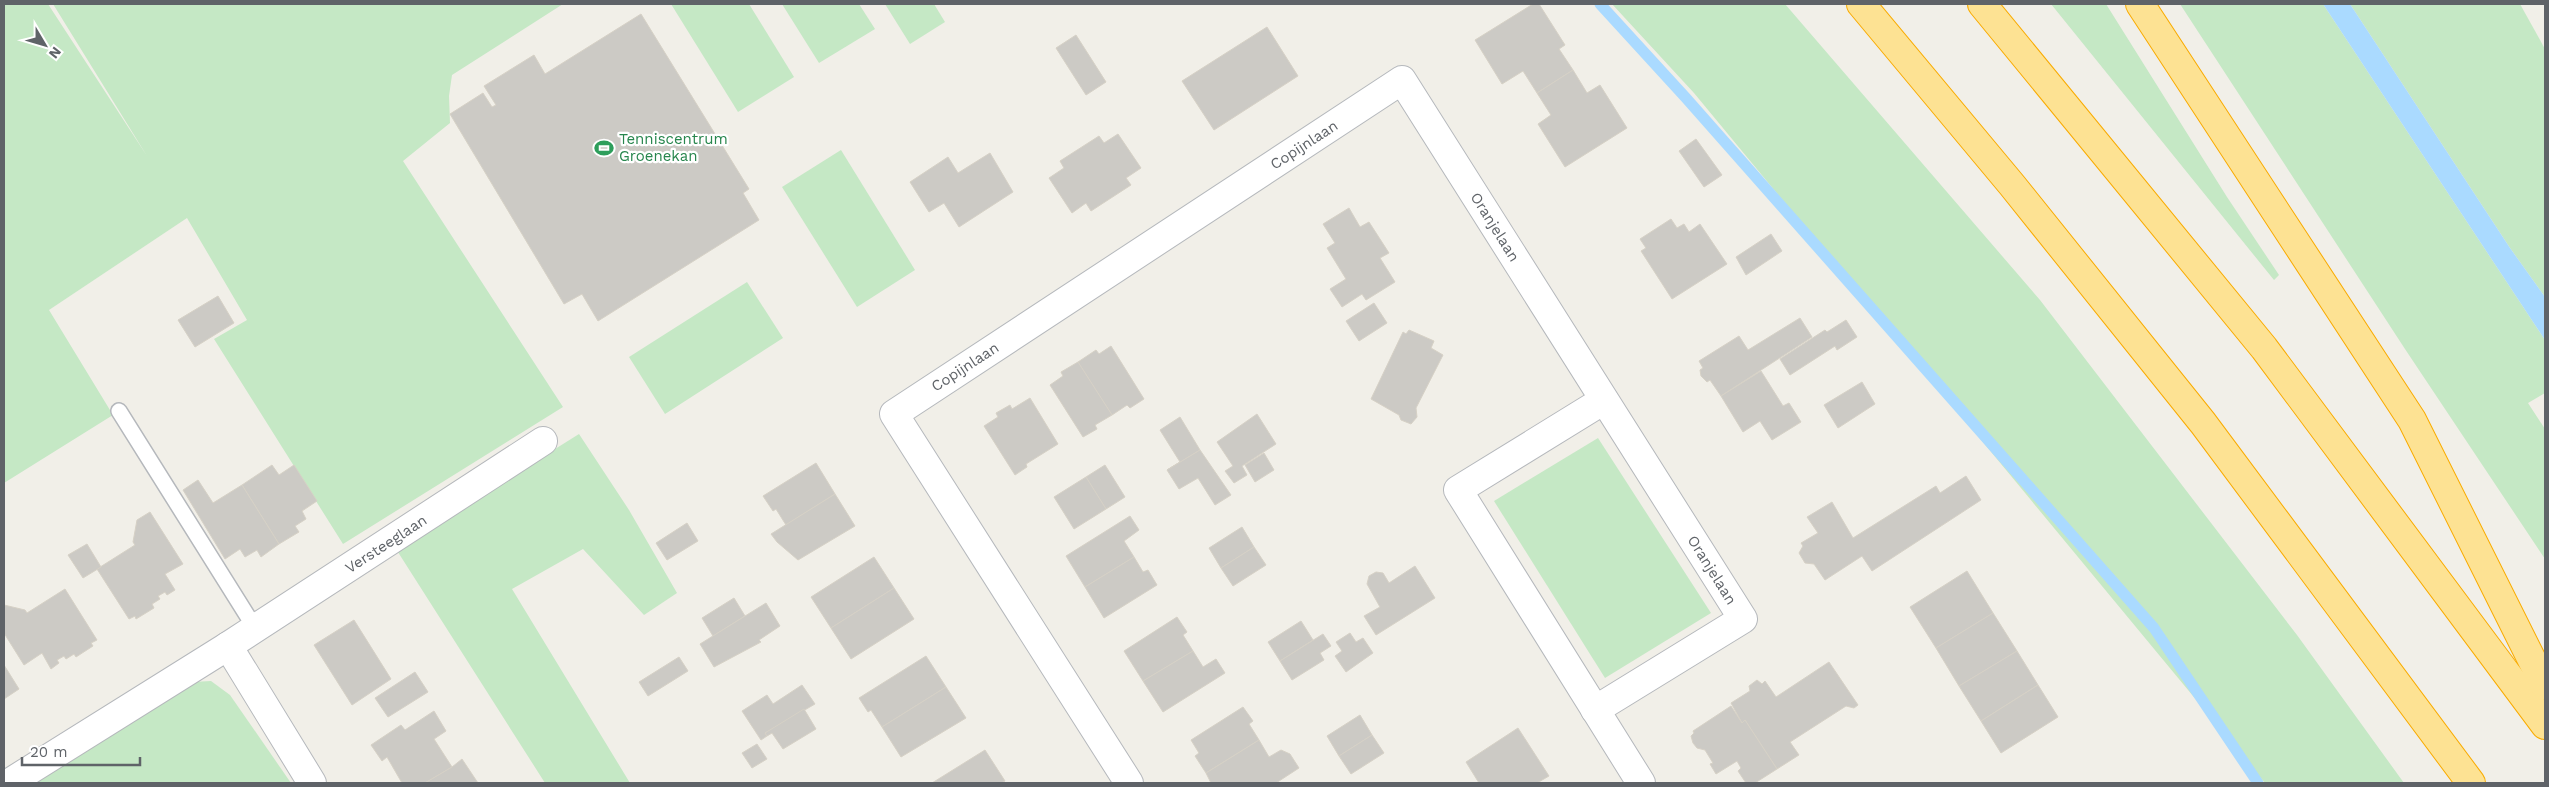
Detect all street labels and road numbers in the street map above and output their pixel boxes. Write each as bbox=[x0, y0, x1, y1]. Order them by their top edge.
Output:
street label: Copijnlaan bbox=[1267, 117, 1341, 173]
street label: Oranjelaan bbox=[1467, 189, 1523, 265]
street label: Copijnlaan bbox=[928, 339, 1002, 395]
street label: Versteeglaan bbox=[342, 511, 430, 577]
street label: Oranjelaan bbox=[1684, 532, 1740, 608]

